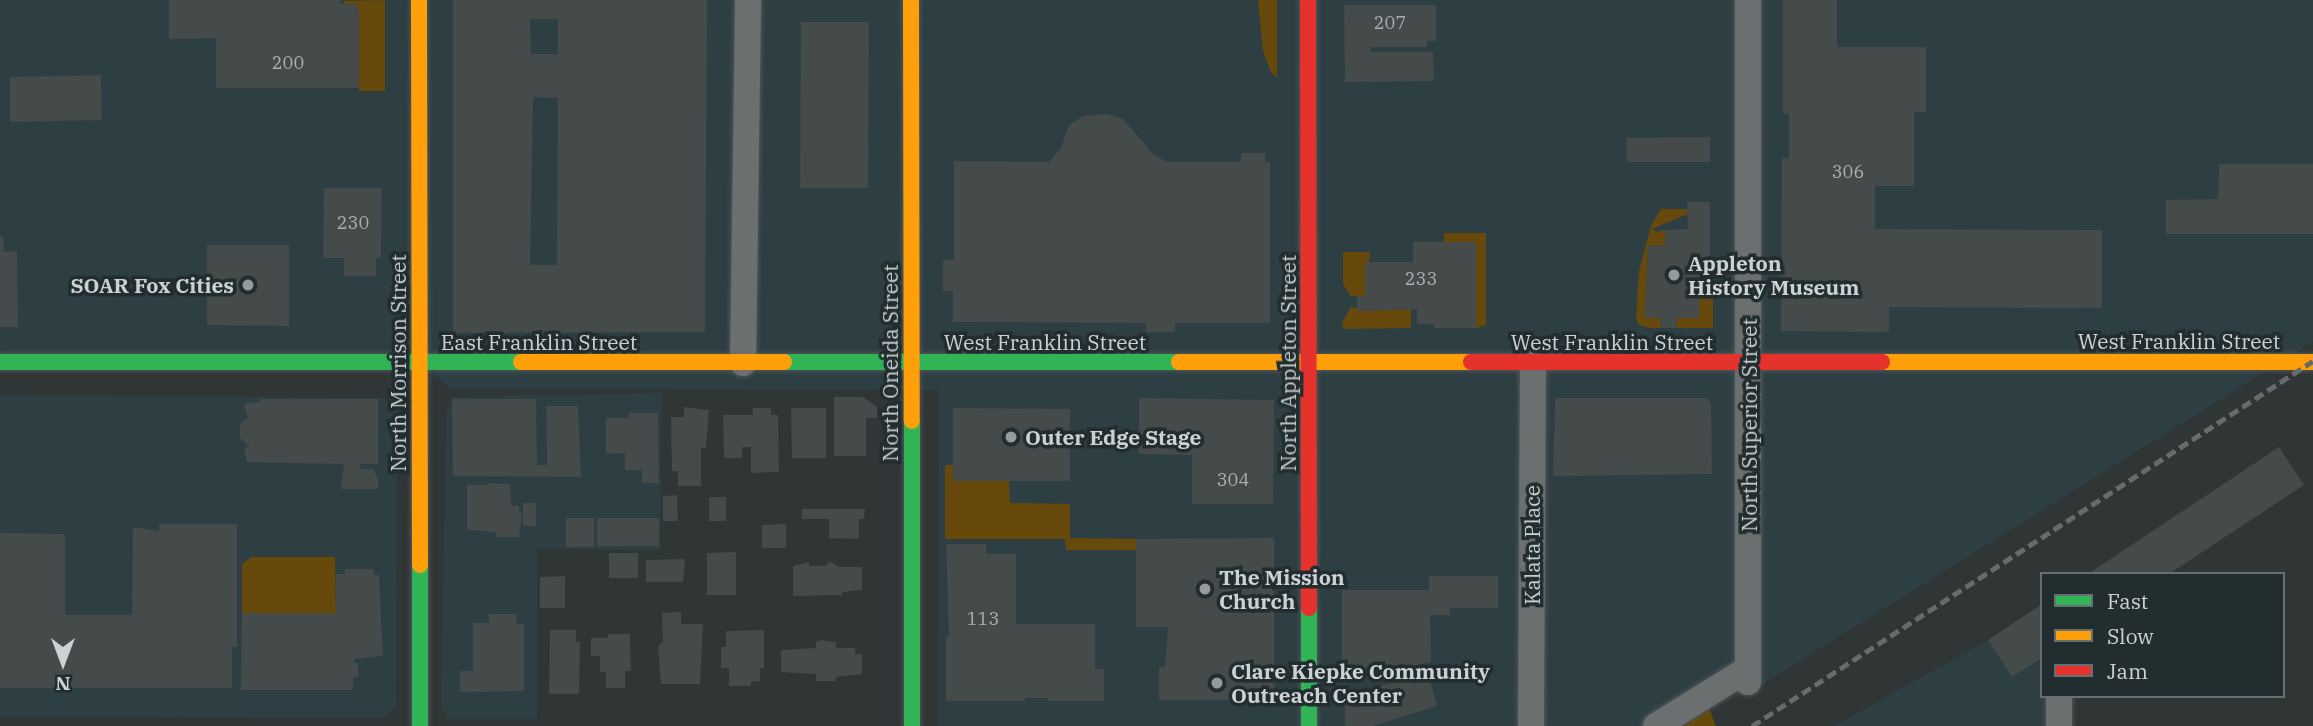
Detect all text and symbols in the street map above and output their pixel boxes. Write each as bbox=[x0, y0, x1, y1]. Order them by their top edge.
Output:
house number: 207 bbox=[1374, 12, 1406, 34]
house number: 200 bbox=[272, 52, 304, 74]
house number: 306 bbox=[1832, 161, 1864, 183]
house number: 230 bbox=[337, 212, 369, 234]
place label: Appleton History Museum bbox=[1688, 250, 1859, 300]
street label: North Morrison Street bbox=[385, 254, 411, 472]
street label: North Appleton Street bbox=[1275, 254, 1301, 472]
street label: North Oneida Street bbox=[877, 264, 903, 462]
marker: Appleton History Museum bbox=[1666, 267, 1682, 283]
house number: 233 bbox=[1405, 268, 1437, 290]
place label: SOAR Fox Cities bbox=[70, 272, 234, 298]
marker: SOAR Fox Cities bbox=[240, 277, 256, 293]
street label: North Superior Street bbox=[1736, 318, 1762, 532]
street label: West Franklin Street bbox=[2078, 328, 2280, 354]
street label: East Franklin Street bbox=[441, 329, 637, 355]
street label: West Franklin Street bbox=[944, 329, 1146, 355]
street label: West Franklin Street bbox=[1511, 329, 1713, 355]
place label: Outer Edge Stage bbox=[1025, 424, 1202, 450]
marker: Outer Edge Stage bbox=[1003, 429, 1019, 445]
house number: 304 bbox=[1217, 469, 1249, 491]
street label: Kalata Place bbox=[1519, 485, 1545, 605]
place label: The Mission Church bbox=[1219, 564, 1345, 614]
legend bbox=[2040, 572, 2285, 698]
marker: The Mission Church bbox=[1197, 581, 1213, 597]
text: Fast bbox=[2107, 587, 2148, 615]
house number: 113 bbox=[967, 608, 999, 630]
text: Slow bbox=[2107, 622, 2154, 650]
north arrow bbox=[28, 628, 98, 698]
text: Jam bbox=[2107, 657, 2148, 685]
place label: Clare Kiepke Community Outreach Center bbox=[1231, 658, 1490, 708]
text: N bbox=[55, 672, 71, 696]
marker: Clare Kiepke Community Outreach Center bbox=[1209, 675, 1225, 691]

